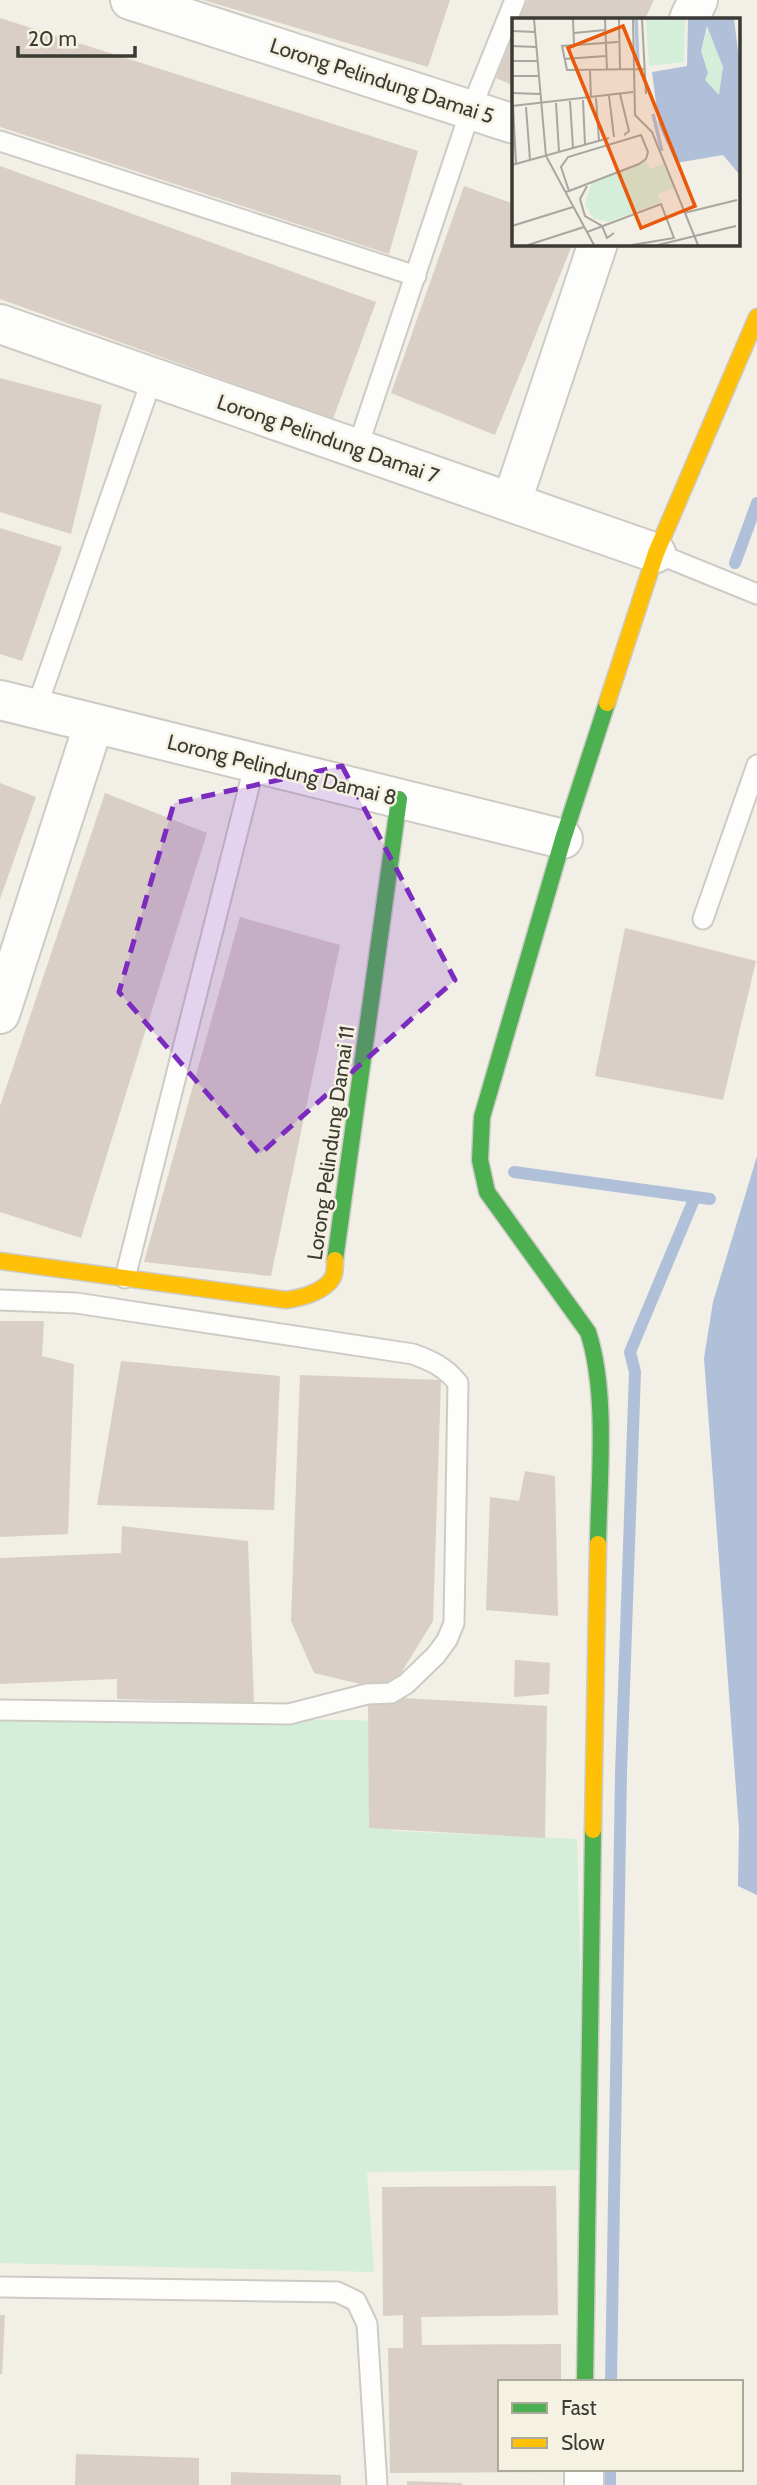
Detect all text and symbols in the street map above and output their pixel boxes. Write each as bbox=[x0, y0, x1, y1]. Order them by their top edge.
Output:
scale bar bbox=[18, 14, 135, 58]
inset map bbox=[512, 18, 740, 245]
text: 20 m bbox=[28, 26, 77, 51]
street label: Lorong Pelindung Damai 5 bbox=[267, 32, 497, 129]
street label: Lorong Pelindung Damai 7 bbox=[214, 389, 443, 488]
street label: Lorong Pelindung Damai 8 bbox=[165, 729, 399, 810]
street label: Lorong Pelindung Damai 11 bbox=[302, 1024, 359, 1262]
legend bbox=[498, 2380, 743, 2471]
text: Fast bbox=[561, 2395, 597, 2420]
text: Slow bbox=[561, 2430, 605, 2455]

